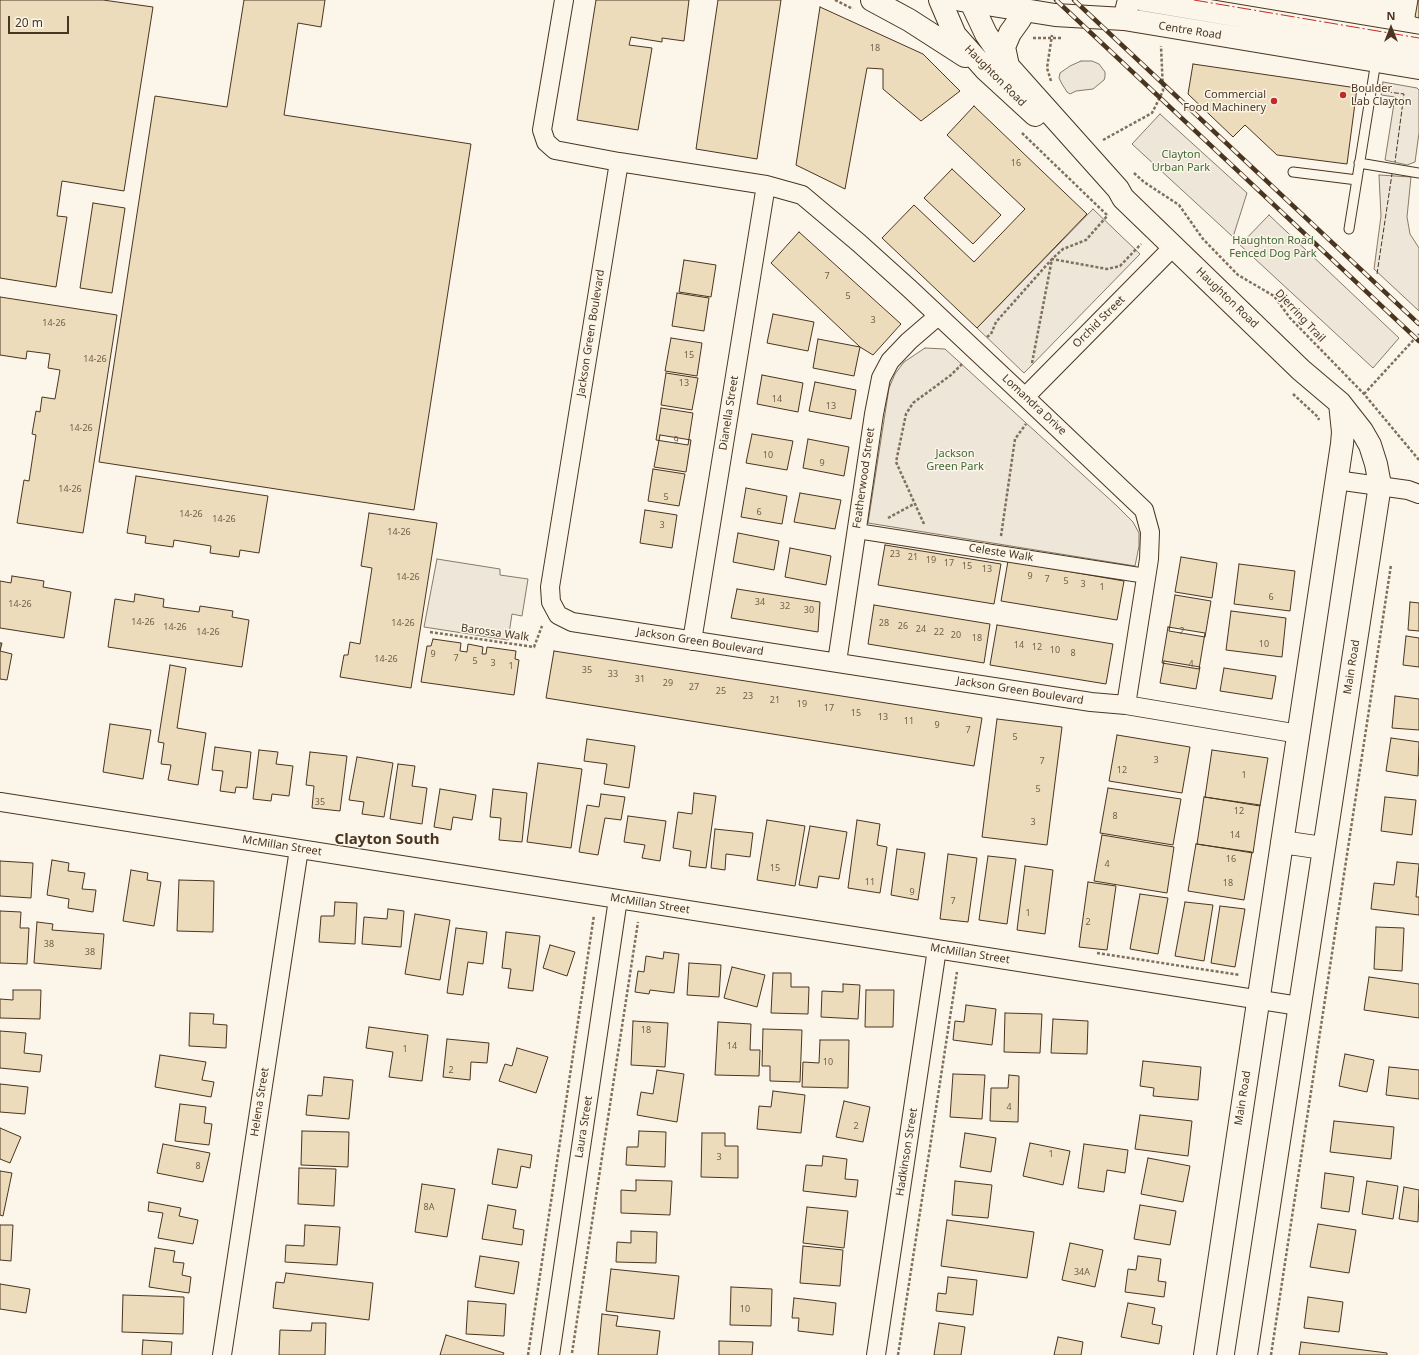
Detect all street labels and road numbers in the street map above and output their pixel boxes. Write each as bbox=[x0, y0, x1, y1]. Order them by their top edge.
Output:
street label: Centre Road bbox=[1157, 19, 1223, 43]
street label: Haughton Road bbox=[962, 43, 1028, 109]
street label: Haughton Road bbox=[1193, 265, 1261, 331]
street label: Jackson Green Boulevard bbox=[574, 268, 608, 398]
street label: Djerring Trail bbox=[1272, 287, 1328, 345]
street label: Orchid Street bbox=[1070, 293, 1128, 351]
street label: Lomandra Drive bbox=[999, 372, 1069, 438]
street label: Dianella Street bbox=[717, 375, 741, 451]
street label: Featherwood Street bbox=[850, 427, 878, 529]
street label: Celeste Walk bbox=[968, 541, 1034, 565]
street label: Barossa Walk bbox=[460, 622, 530, 644]
street label: Jackson Green Boulevard bbox=[635, 625, 765, 659]
street label: Main Road bbox=[1341, 639, 1363, 695]
street label: Jackson Green Boulevard bbox=[955, 674, 1085, 708]
street label: McMillan Street bbox=[241, 833, 323, 859]
street label: McMillan Street bbox=[609, 891, 691, 917]
street label: McMillan Street bbox=[929, 941, 1011, 967]
street label: Helena Street bbox=[248, 1066, 272, 1138]
street label: Main Road bbox=[1232, 1070, 1254, 1126]
street label: Laura Street bbox=[573, 1095, 595, 1159]
street label: Hadkinson Street bbox=[894, 1107, 920, 1197]

